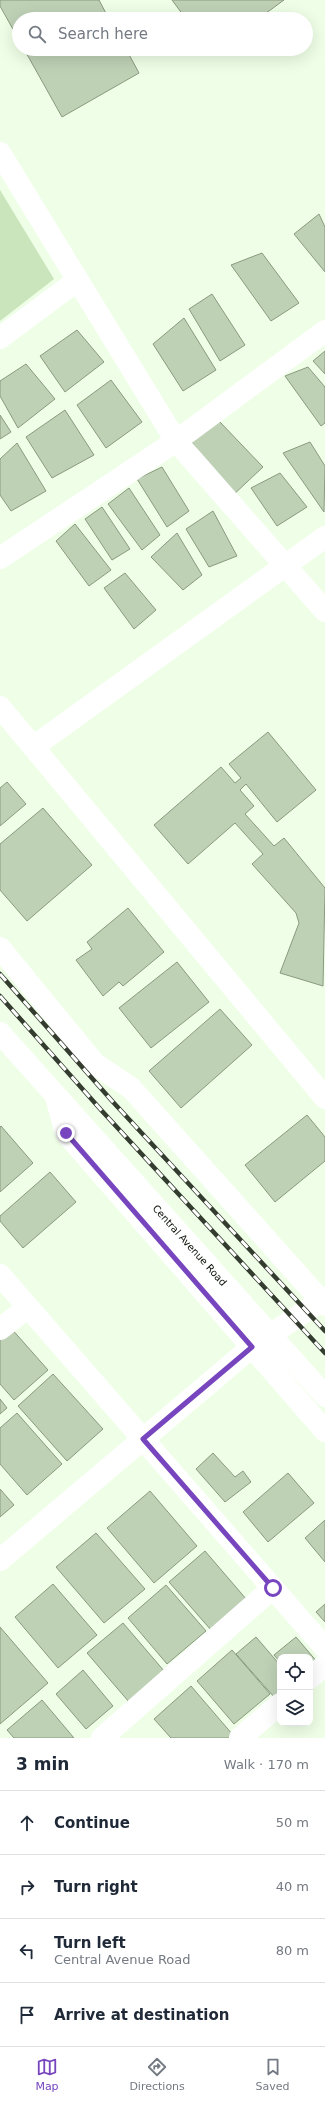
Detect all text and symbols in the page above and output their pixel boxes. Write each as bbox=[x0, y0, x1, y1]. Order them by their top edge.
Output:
search box bbox=[12, 12, 313, 56]
icon: search bbox=[26, 23, 48, 45]
text: Search here bbox=[58, 25, 148, 43]
route end bbox=[57, 1124, 75, 1142]
street label: Central Avenue Road bbox=[150, 1203, 229, 1288]
route start bbox=[264, 1579, 282, 1597]
map controls bbox=[277, 1654, 313, 1726]
button: locate bbox=[277, 1654, 313, 1690]
button: layers bbox=[277, 1690, 313, 1726]
text: 3 min bbox=[16, 1754, 69, 1774]
text: Walk · 170 m bbox=[224, 1757, 309, 1772]
icon: ahead bbox=[16, 1812, 38, 1834]
text: Continue bbox=[54, 1814, 130, 1832]
text: 50 m bbox=[276, 1815, 309, 1830]
icon: right bbox=[16, 1876, 38, 1898]
text: Turn right bbox=[54, 1878, 138, 1896]
text: 40 m bbox=[276, 1879, 309, 1894]
text: Turn left bbox=[54, 1934, 126, 1952]
icon: left bbox=[16, 1940, 38, 1962]
text: 80 m bbox=[276, 1943, 309, 1958]
text: Central Avenue Road bbox=[54, 1952, 191, 1967]
icon: arrive bbox=[16, 2004, 38, 2026]
text: Arrive at destination bbox=[54, 2006, 229, 2024]
tab: Map bbox=[35, 2056, 59, 2093]
tab: Directions bbox=[129, 2056, 185, 2093]
tab: Saved bbox=[256, 2056, 290, 2093]

